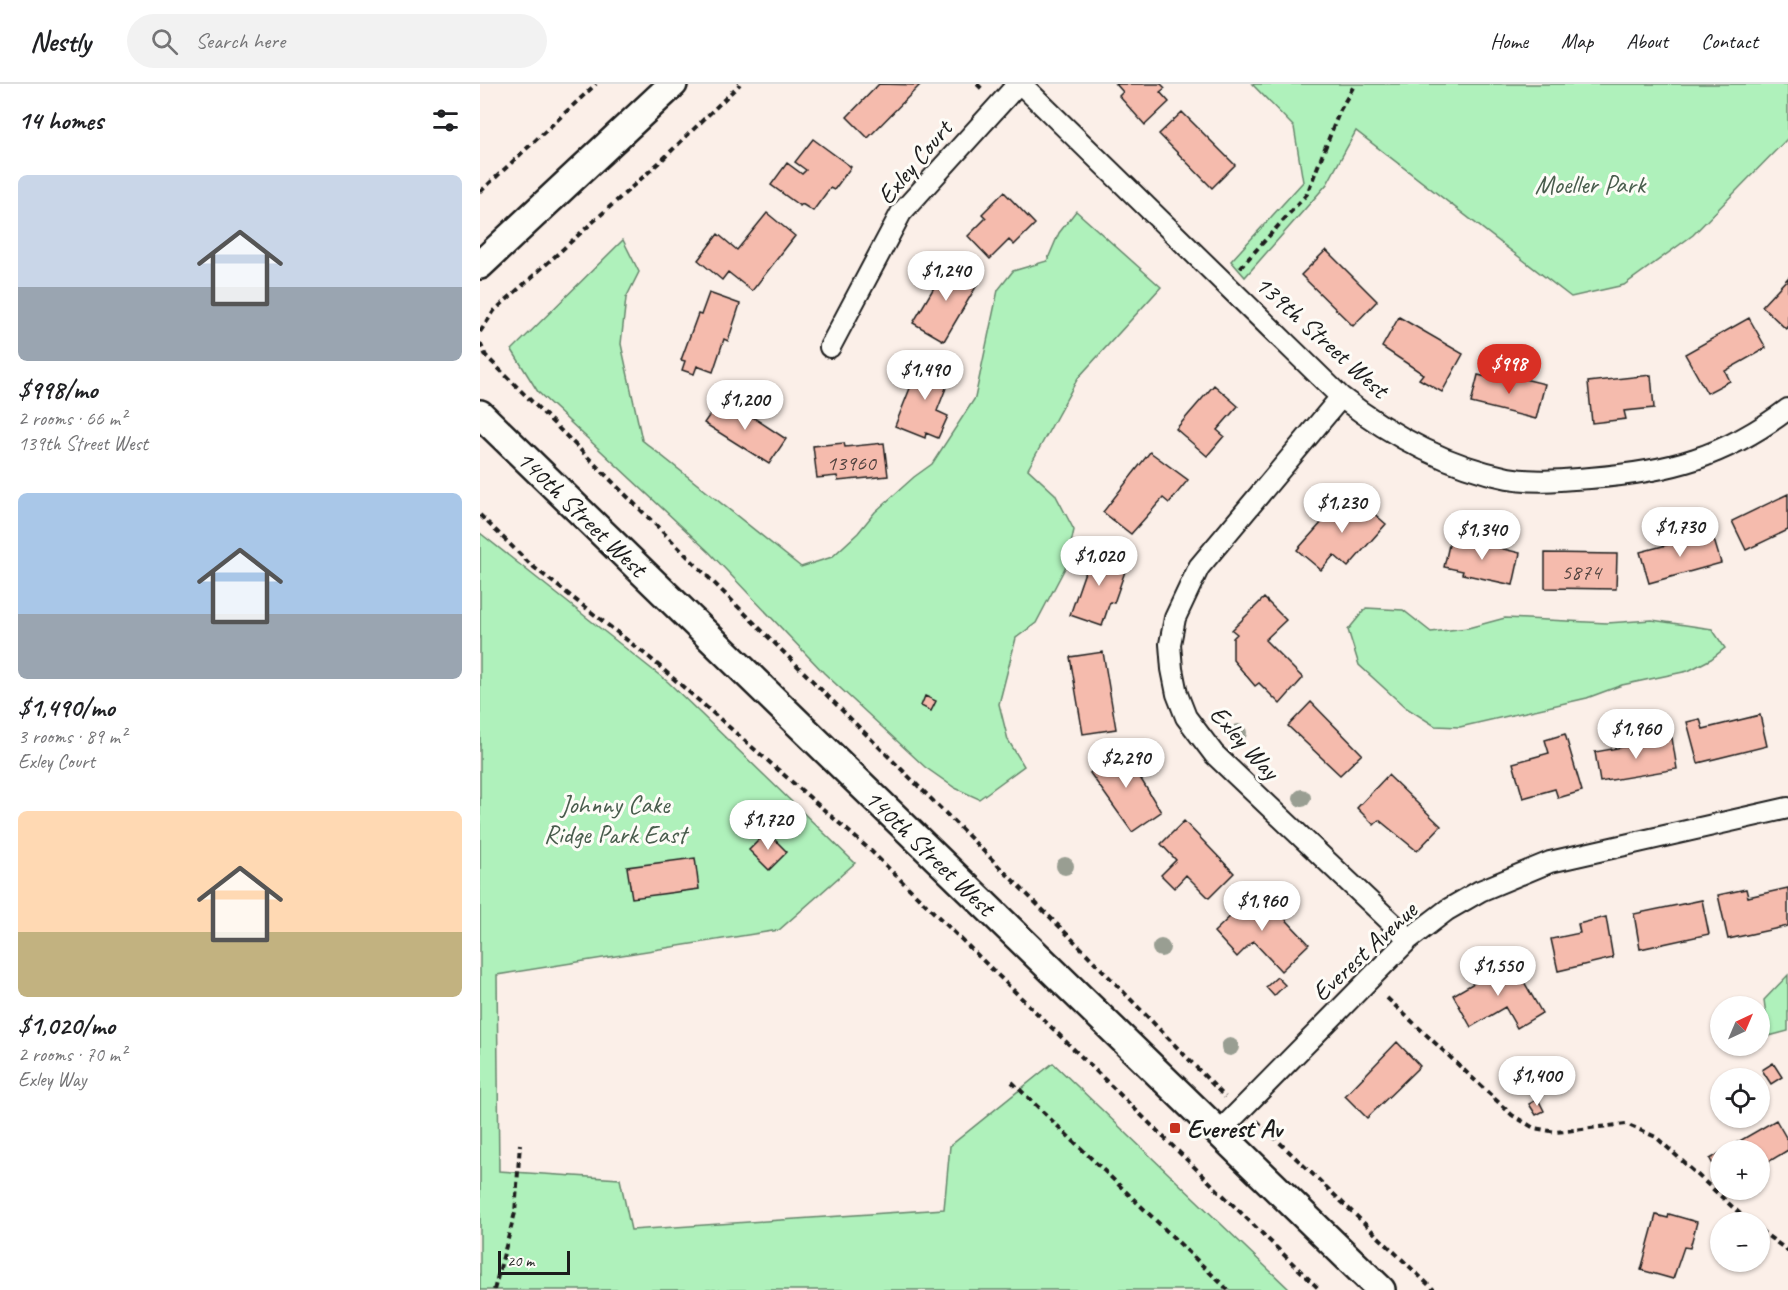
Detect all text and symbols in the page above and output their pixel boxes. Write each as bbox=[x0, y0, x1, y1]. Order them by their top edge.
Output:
search box bbox=[127, 14, 547, 68]
text: Nestly bbox=[30, 24, 91, 59]
icon: search bbox=[148, 25, 181, 58]
text: Search here bbox=[196, 27, 285, 55]
text: Home bbox=[1490, 28, 1528, 54]
text: Map bbox=[1561, 28, 1593, 54]
text: About bbox=[1626, 28, 1668, 54]
text: Contact bbox=[1701, 28, 1758, 54]
text: 14 homes bbox=[18, 104, 103, 137]
icon: filters bbox=[429, 104, 462, 137]
street label: Exley Court bbox=[870, 112, 961, 211]
park label: Moeller Park bbox=[1535, 168, 1647, 201]
icon: home bbox=[186, 214, 294, 322]
pin: $1,240 bbox=[897, 251, 995, 302]
text: $1,240 bbox=[922, 258, 970, 283]
street label: 139th Street West bbox=[1248, 268, 1397, 407]
pin: $998 bbox=[1473, 344, 1545, 395]
pin: $1,490 bbox=[876, 350, 974, 401]
text: $998 bbox=[1491, 351, 1527, 376]
text: $1,490 bbox=[901, 357, 949, 382]
text: $998/mo bbox=[18, 373, 97, 406]
pin: $1,200 bbox=[696, 380, 794, 431]
text: $1,200 bbox=[721, 387, 769, 412]
text: 2 rooms · 66 m² bbox=[18, 406, 126, 431]
text: 139th Street West bbox=[18, 431, 148, 456]
street label: 140th Street West bbox=[509, 443, 656, 586]
house number: 13960 bbox=[826, 449, 878, 477]
pin: $1,230 bbox=[1293, 483, 1391, 534]
text: $1,230 bbox=[1318, 490, 1366, 515]
pin: $1,730 bbox=[1631, 507, 1729, 558]
pin: $1,340 bbox=[1433, 510, 1531, 561]
text: $1,730 bbox=[1656, 514, 1704, 539]
text: $1,340 bbox=[1458, 517, 1506, 542]
icon: home bbox=[186, 532, 294, 640]
pin: $1,020 bbox=[1050, 536, 1148, 587]
text: $1,020 bbox=[1075, 543, 1123, 568]
house number: 5874 bbox=[1561, 558, 1603, 586]
text: $1,490/mo bbox=[18, 691, 115, 724]
street label: Exley Way bbox=[1203, 698, 1288, 788]
pin: $1,960 bbox=[1587, 709, 1685, 760]
text: $1,960 bbox=[1611, 716, 1661, 741]
text: 3 rooms · 89 m² bbox=[18, 724, 126, 749]
pin: $2,290 bbox=[1077, 738, 1175, 789]
text: $2,290 bbox=[1102, 745, 1150, 770]
text: Exley Court bbox=[18, 749, 95, 774]
street label: 140th Street West bbox=[857, 782, 1004, 925]
park label: Johnny Cake Ridge Park East bbox=[544, 788, 690, 851]
pin: $1,720 bbox=[719, 800, 817, 851]
text: $1,720 bbox=[744, 807, 792, 832]
icon: home bbox=[186, 850, 294, 958]
pin: $1,960 bbox=[1213, 881, 1311, 932]
text: $1,960 bbox=[1237, 888, 1287, 913]
street label: Everest Avenue bbox=[1305, 893, 1425, 1008]
pin: $1,550 bbox=[1449, 946, 1547, 997]
text: $1,550 bbox=[1474, 953, 1522, 978]
north arrow bbox=[1710, 996, 1770, 1056]
map controls bbox=[1710, 996, 1770, 1272]
text: $1,020/mo bbox=[18, 1009, 115, 1042]
text: 2 rooms · 70 m² bbox=[18, 1042, 126, 1067]
pin: $1,400 bbox=[1488, 1056, 1586, 1107]
text: $1,400 bbox=[1513, 1063, 1561, 1088]
text: Exley Way bbox=[18, 1067, 86, 1092]
button: locate bbox=[1710, 1068, 1770, 1128]
place label: Everest Av bbox=[1187, 1112, 1284, 1145]
marker: Everest Av bbox=[1168, 1121, 1182, 1135]
button: + bbox=[1710, 1140, 1770, 1200]
button: − bbox=[1710, 1212, 1770, 1272]
scale bar bbox=[498, 1248, 570, 1276]
text: 20 m bbox=[507, 1251, 534, 1271]

